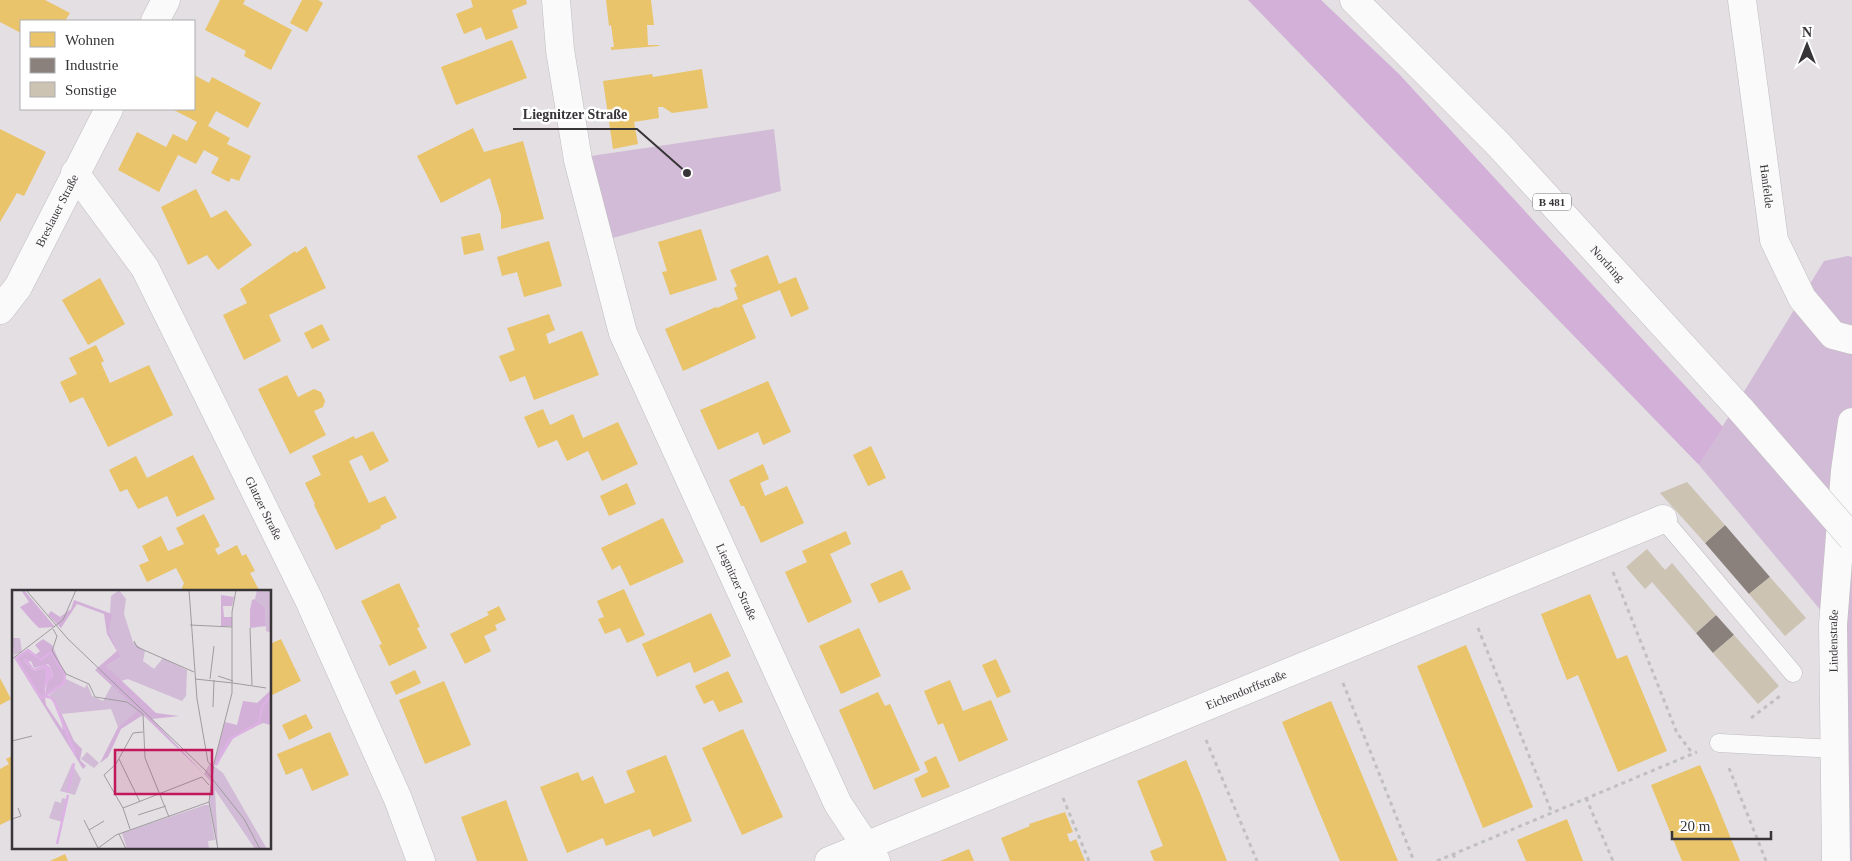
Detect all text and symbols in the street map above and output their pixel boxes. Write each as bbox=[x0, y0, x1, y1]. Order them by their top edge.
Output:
legend bbox=[20, 20, 195, 110]
north arrow bbox=[1782, 20, 1832, 70]
text: N bbox=[1802, 25, 1812, 40]
text: Wohnen bbox=[65, 32, 115, 48]
text: Industrie bbox=[65, 57, 119, 73]
text: Sonstige bbox=[65, 82, 117, 98]
callout: Liegnitzer Straße bbox=[513, 100, 637, 129]
text: Liegnitzer Straße bbox=[523, 107, 627, 122]
street label: Hanfelde bbox=[1757, 164, 1777, 209]
street label: Breslauer Straße bbox=[33, 172, 81, 249]
road number: B 481 bbox=[1533, 193, 1571, 210]
street label: Nordring bbox=[1588, 243, 1628, 285]
street label: Glatzer Straße bbox=[242, 474, 285, 542]
street label: Liegnitzer Straße bbox=[713, 541, 760, 623]
inset map bbox=[12, 590, 271, 848]
street label: Lindenstraße bbox=[1826, 609, 1841, 672]
street label: Eichendorffstraße bbox=[1204, 667, 1289, 713]
scale bar bbox=[1672, 808, 1771, 840]
text: 20 m bbox=[1680, 818, 1711, 834]

